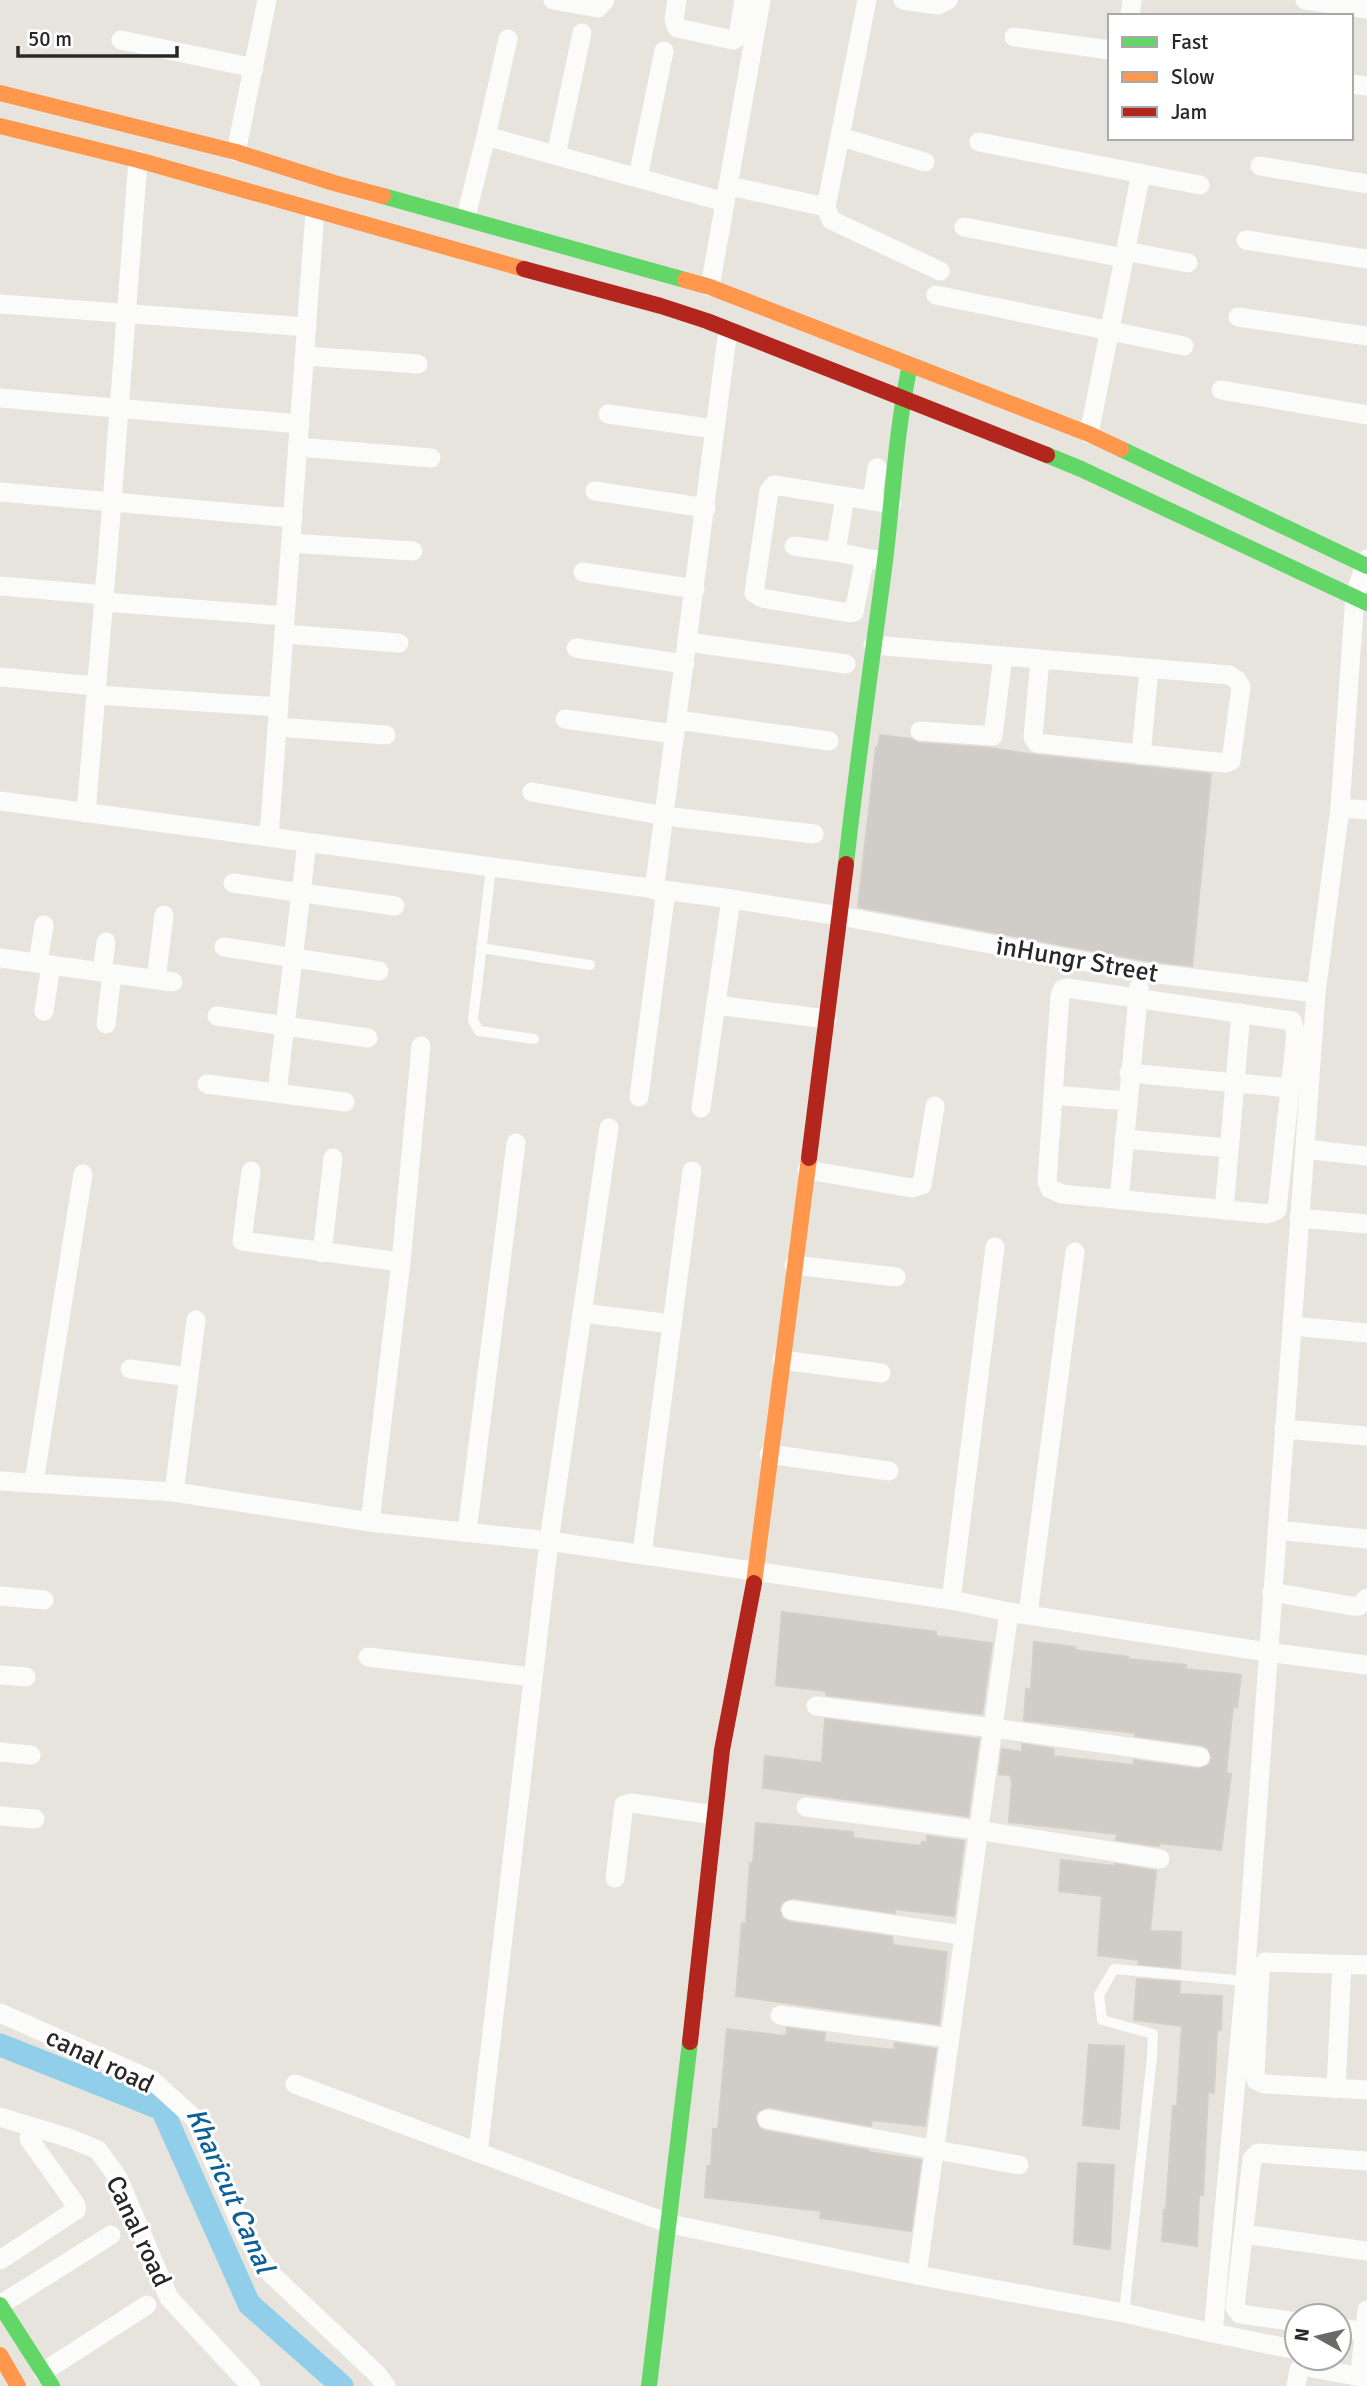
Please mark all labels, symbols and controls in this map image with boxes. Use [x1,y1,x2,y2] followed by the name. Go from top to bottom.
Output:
[18,14,177,58] scale bar
[1108,14,1353,140] legend
[28,26,72,52] text: 50 m
[1171,29,1208,55] text: Fast
[1171,64,1215,90] text: Slow
[1171,99,1207,125] text: Jam
[993,930,1160,990] street label: inHungr Street
[41,2021,159,2101] street label: canal road
[178,2102,282,2280] water label: Kharicut Canal
[98,2171,178,2292] street label: Canal road
[1283,2302,1353,2372] north arrow
[1289,2327,1315,2343] text: N

